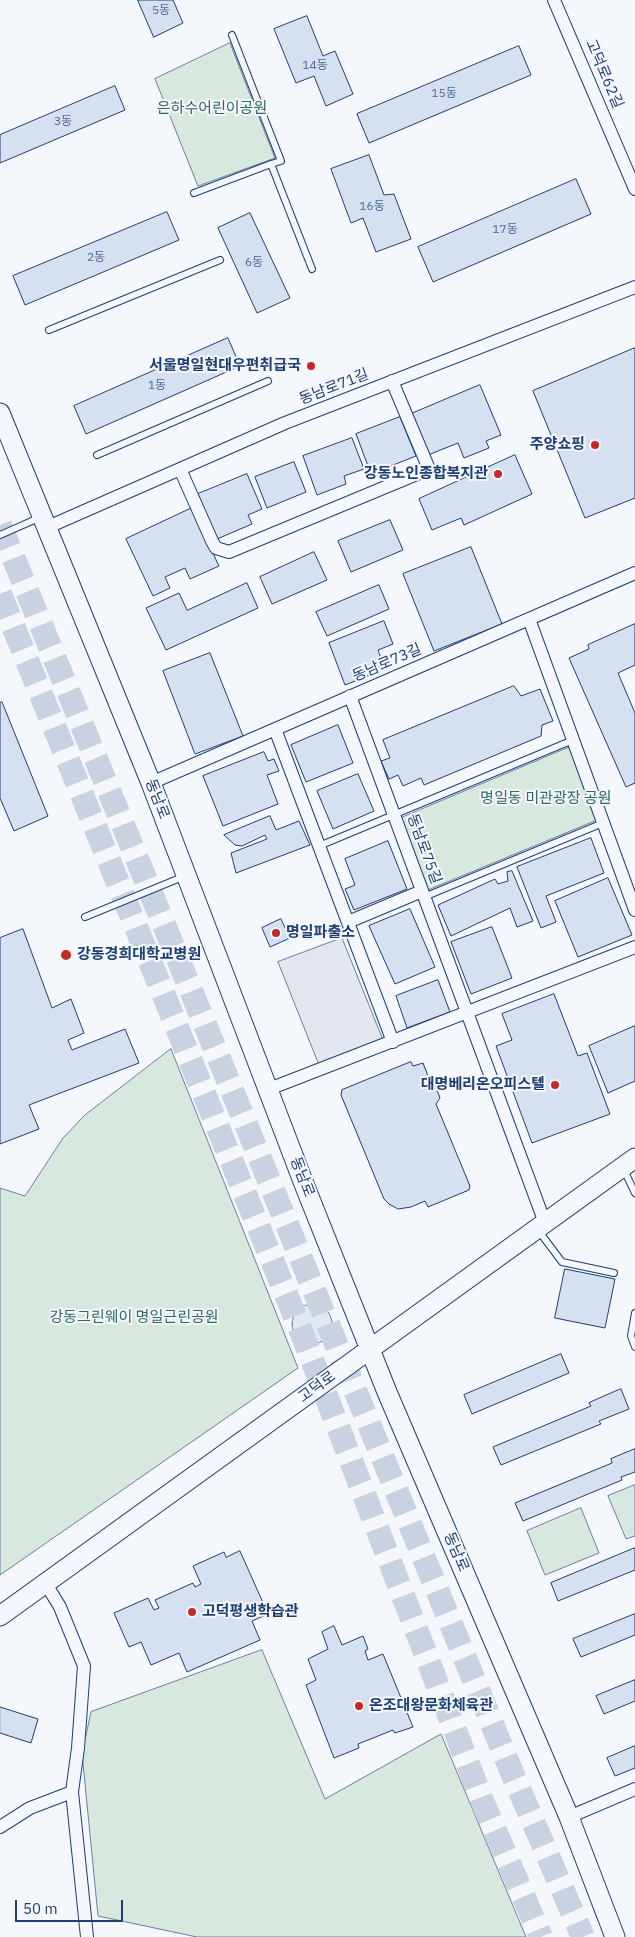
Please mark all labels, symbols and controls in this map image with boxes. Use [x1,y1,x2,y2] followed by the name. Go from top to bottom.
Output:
[152,4,170,18] house number: 5동
[581,37,627,111] street label: 고덕로62길
[302,59,328,73] house number: 14동
[431,87,457,101] house number: 15동
[157,100,267,118] park label: 은하수어린이공원
[54,115,72,129] house number: 3동
[359,200,385,214] house number: 16동
[492,223,518,237] house number: 17동
[87,251,105,265] house number: 2동
[245,256,263,270] house number: 6동
[149,357,301,375] place label: 서울명일현대우편취급국
[305,360,317,372] marker: 서울명일현대우편취급국
[297,365,371,409] street label: 동남로71길
[148,379,166,393] house number: 1동
[530,436,585,454] place label: 주양쇼핑
[589,439,601,451] marker: 주양쇼핑
[364,465,488,483] place label: 강동노인종합복지관
[492,468,504,480] marker: 강동노인종합복지관
[350,640,424,686] street label: 동남로73길
[141,776,173,822] street label: 동남로
[480,790,612,808] park label: 명일동 미관광장 공원
[403,812,445,886] street label: 동남로75길
[286,924,355,942] place label: 명일파출소
[270,927,282,939] marker: 명일파출소
[77,946,201,964] place label: 강동경희대학교병원
[59,948,73,962] marker: 강동경희대학교병원
[421,1076,545,1094] place label: 대명베리온오피스텔
[549,1079,561,1091] marker: 대명베리온오피스텔
[286,1154,318,1200] street label: 동남로
[49,1309,219,1327] park label: 강동그린웨이 명일근린공원
[295,1368,339,1406] street label: 고덕로
[440,1529,472,1575] street label: 동남로
[202,1603,299,1621] place label: 고덕평생학습관
[186,1606,198,1618] marker: 고덕평생학습관
[369,1697,493,1715] place label: 온조대왕문화체육관
[353,1700,365,1712] marker: 온조대왕문화체육관
[18,1890,125,1922] scale bar
[23,1899,58,1918] text: 50 m

